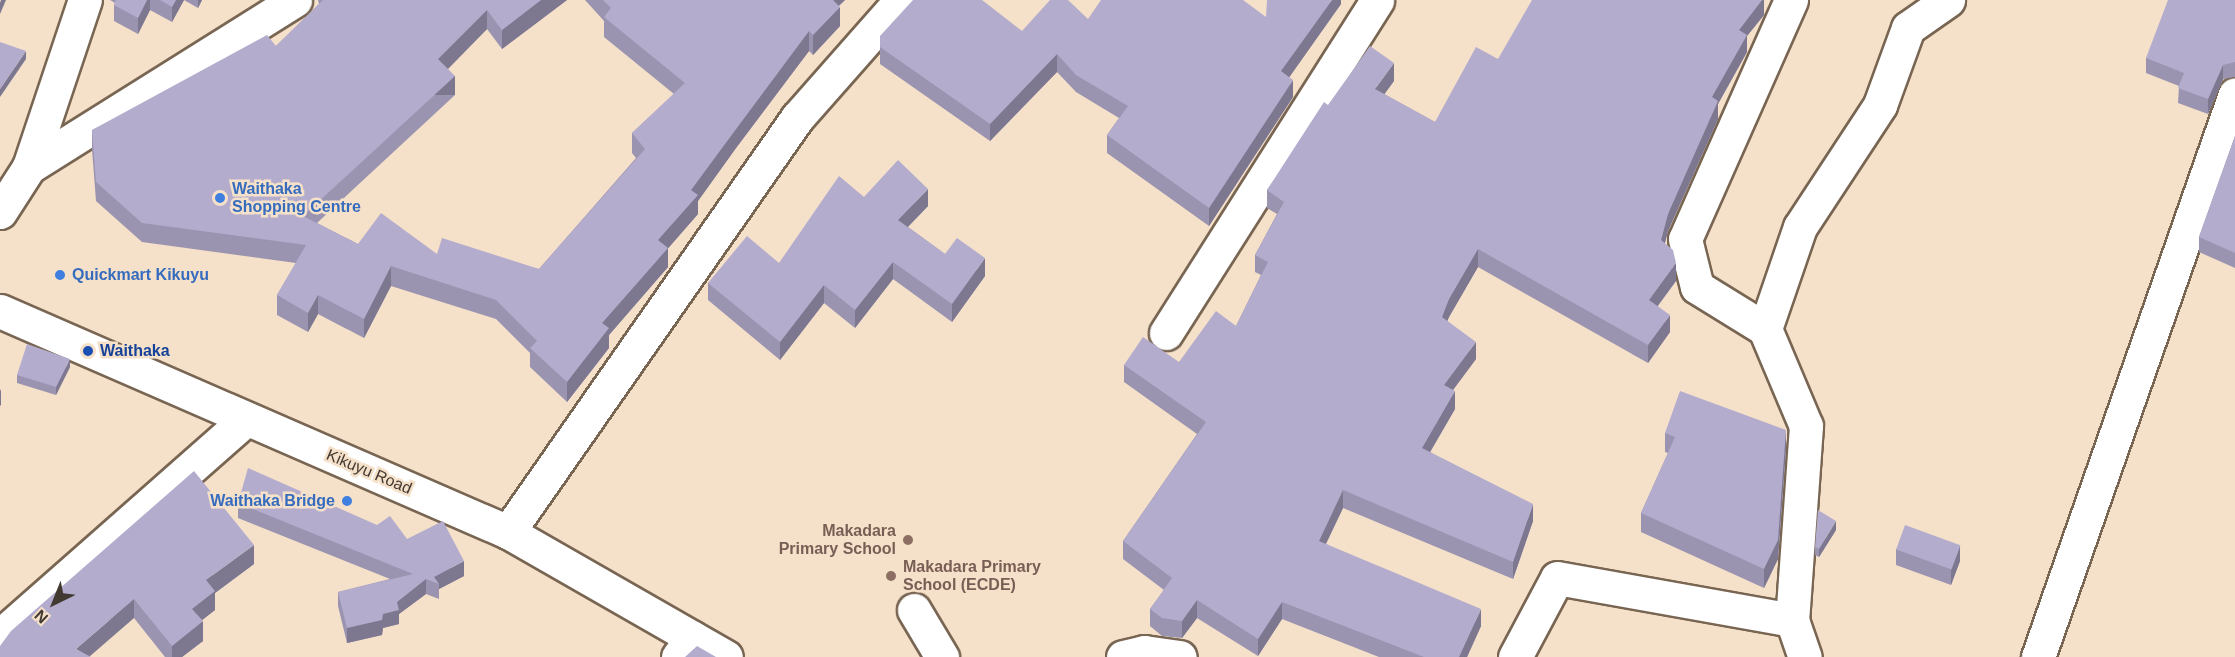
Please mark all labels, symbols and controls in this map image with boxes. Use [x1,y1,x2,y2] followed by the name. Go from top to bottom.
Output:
[232,179,361,217] place label: Waithaka Shopping Centre
[213,191,227,205] marker: Waithaka Shopping Centre
[72,265,209,285] place label: Quickmart Kikuyu
[53,268,67,282] marker: Quickmart Kikuyu
[100,341,170,361] place label: Waithaka
[81,344,95,358] marker: Waithaka
[323,445,415,499] street label: Kikuyu Road
[210,491,335,511] place label: Waithaka Bridge
[340,494,354,508] marker: Waithaka Bridge
[779,521,896,559] place label: Makadara Primary School
[901,533,915,547] marker: Makadara Primary School
[903,557,1041,595] place label: Makadara Primary School (ECDE)
[884,569,898,583] marker: Makadara Primary School (ECDE)
[24,573,84,633] north arrow
[31,606,51,627] text: N

